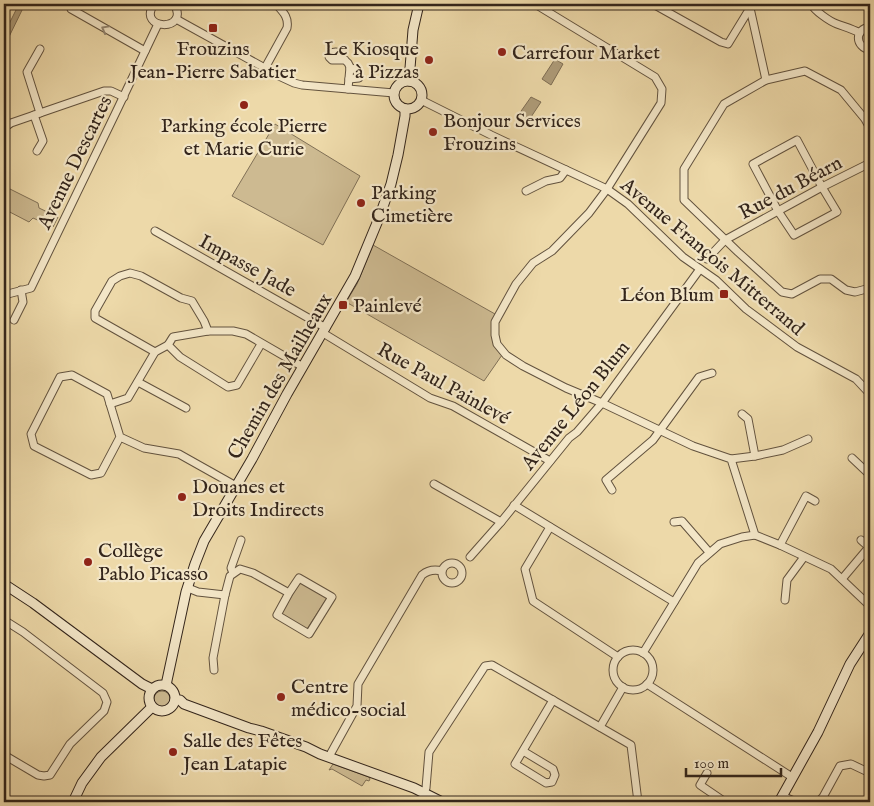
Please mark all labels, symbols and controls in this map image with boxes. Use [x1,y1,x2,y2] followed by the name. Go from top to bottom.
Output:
[207,22,219,34] marker: Frouzins Jean-Pierre Sabatier
[102,25,111,35] one-way arrow
[128,37,297,85] place label: Frouzins Jean-Pierre Sabatier
[324,37,419,85] place label: Le Kiosque à Pizzas
[512,41,660,66] place label: Carrefour Market
[496,46,508,58] marker: Carrefour Market
[423,54,435,66] marker: Le Kiosque à Pizzas
[32,92,118,234] street label: Avenue Descartes
[238,99,250,111] marker: Parking école Pierre et Marie Curie
[443,109,581,157] place label: Bonjour Services Frouzins
[161,114,327,162] place label: Parking école Pierre et Marie Curie
[427,126,439,138] marker: Bonjour Services Frouzins
[735,150,847,226] street label: Rue du Béarn
[614,172,809,342] street label: Avenue François Mitterrand
[371,181,453,229] place label: Parking Cimetière
[355,197,367,209] marker: Parking Cimetière
[194,229,300,303] street label: Impasse Jade
[620,283,714,308] place label: Léon Blum
[718,288,730,300] marker: Léon Blum
[222,289,338,464] street label: Chemin des Mailheaux
[353,294,422,319] place label: Painlevé
[337,299,349,311] marker: Painlevé
[516,336,636,476] street label: Avenue Léon Blum
[373,338,514,431] street label: Rue Paul Painlevé
[192,475,324,523] place label: Douanes et Droits Indirects
[176,491,188,503] marker: Douanes et Droits Indirects
[98,539,208,587] place label: Collège Pablo Picasso
[82,556,94,568] marker: Collège Pablo Picasso
[291,675,407,723] place label: Centre médico-social
[275,691,287,703] marker: Centre médico-social
[181,729,302,777] place label: Salle des Fêtes Jean Latapie
[167,746,179,758] marker: Salle des Fêtes Jean Latapie
[686,746,782,778] scale bar
[694,754,730,773] text: 100 m

